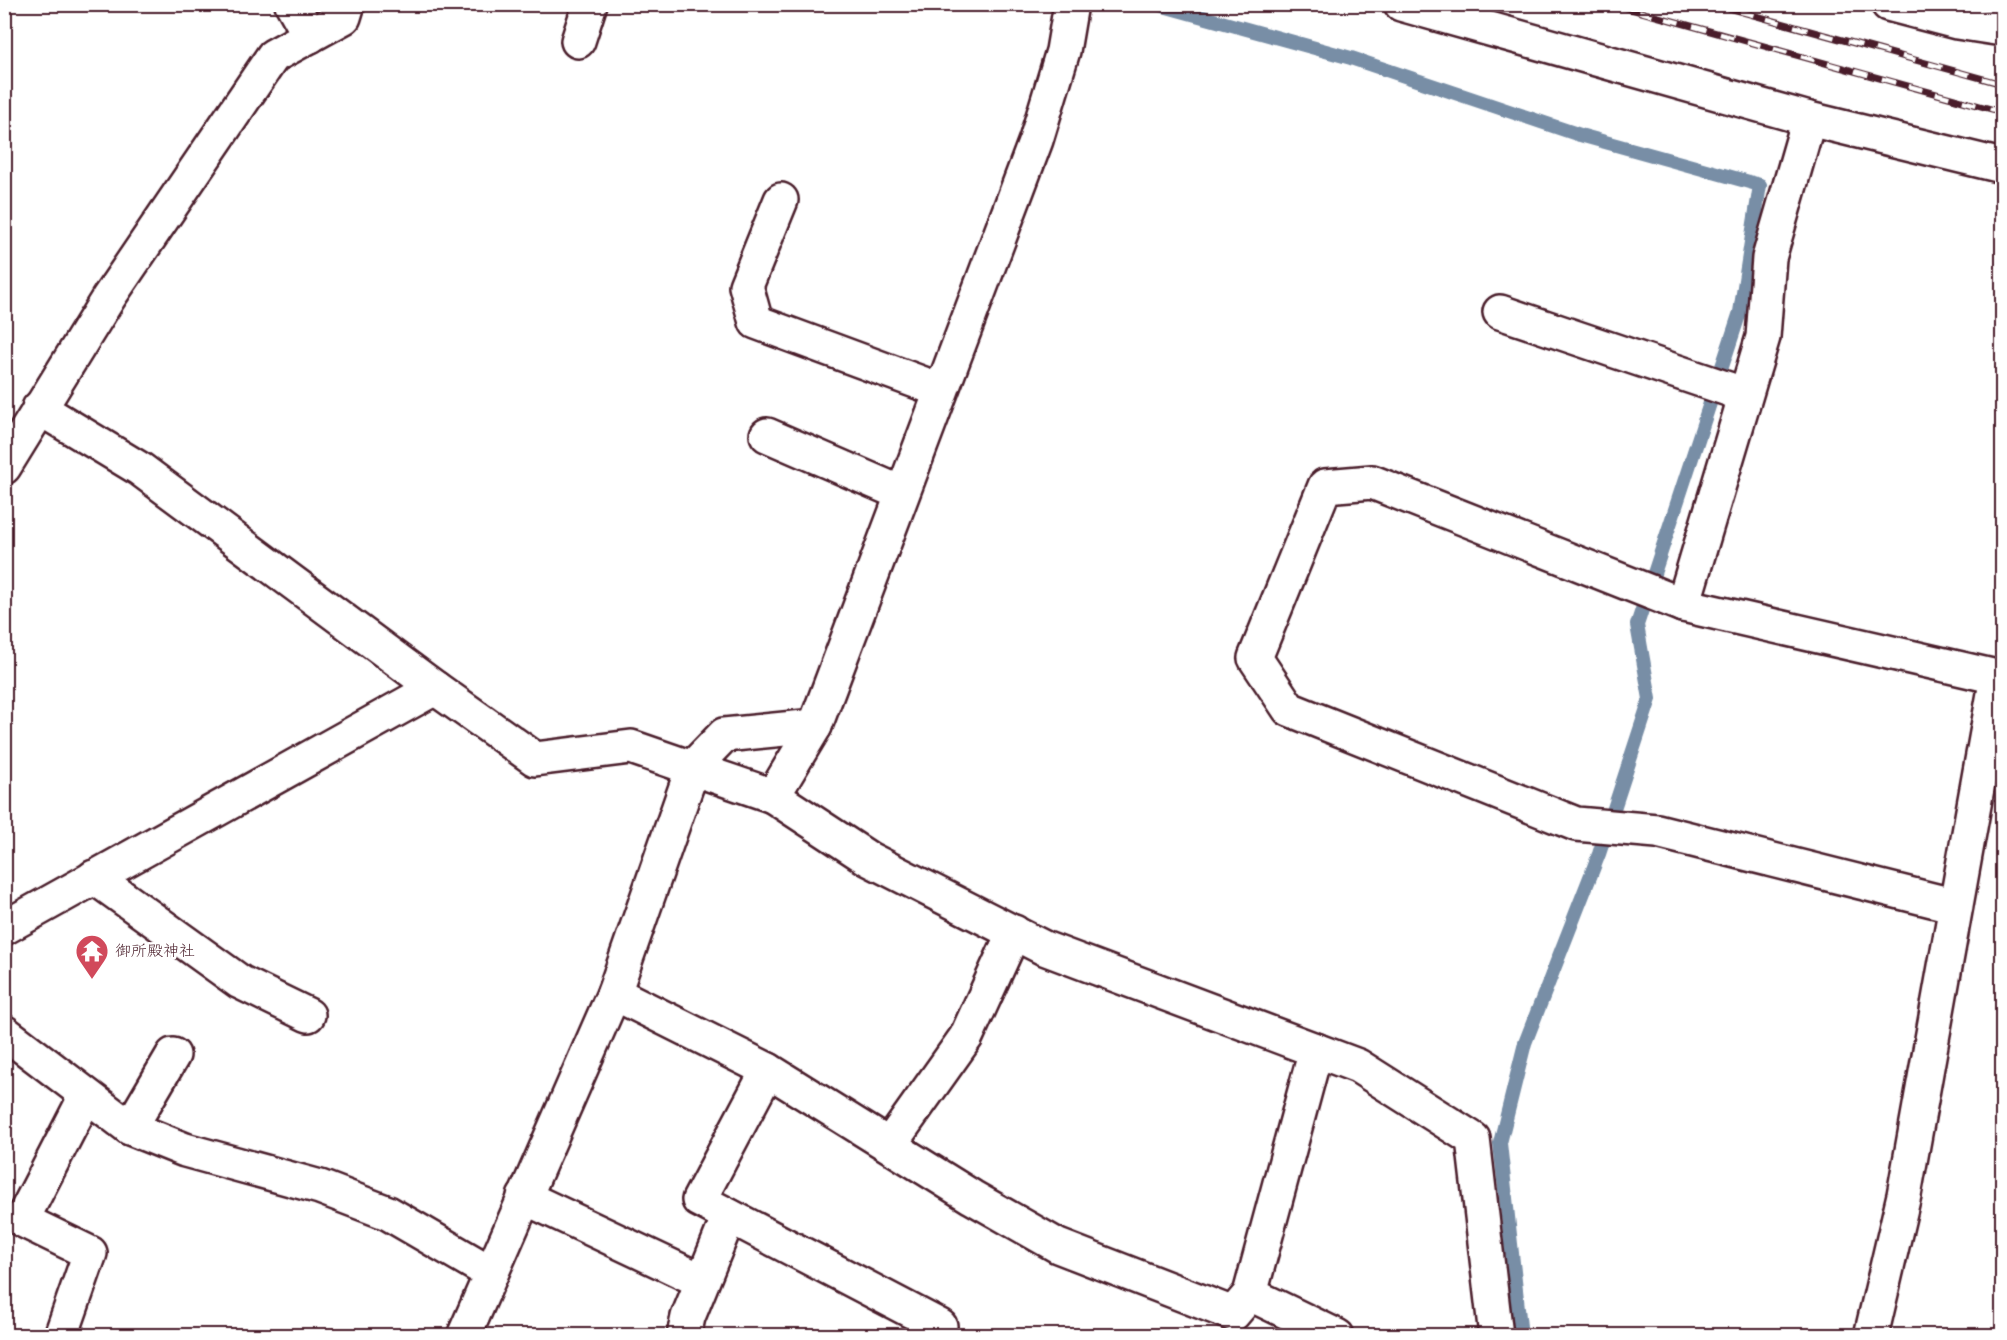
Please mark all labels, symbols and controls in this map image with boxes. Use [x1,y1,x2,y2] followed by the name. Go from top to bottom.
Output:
[74,933,110,980] temple icon: 御所殿神社
[115,942,195,961] place label: 御所殿神社

